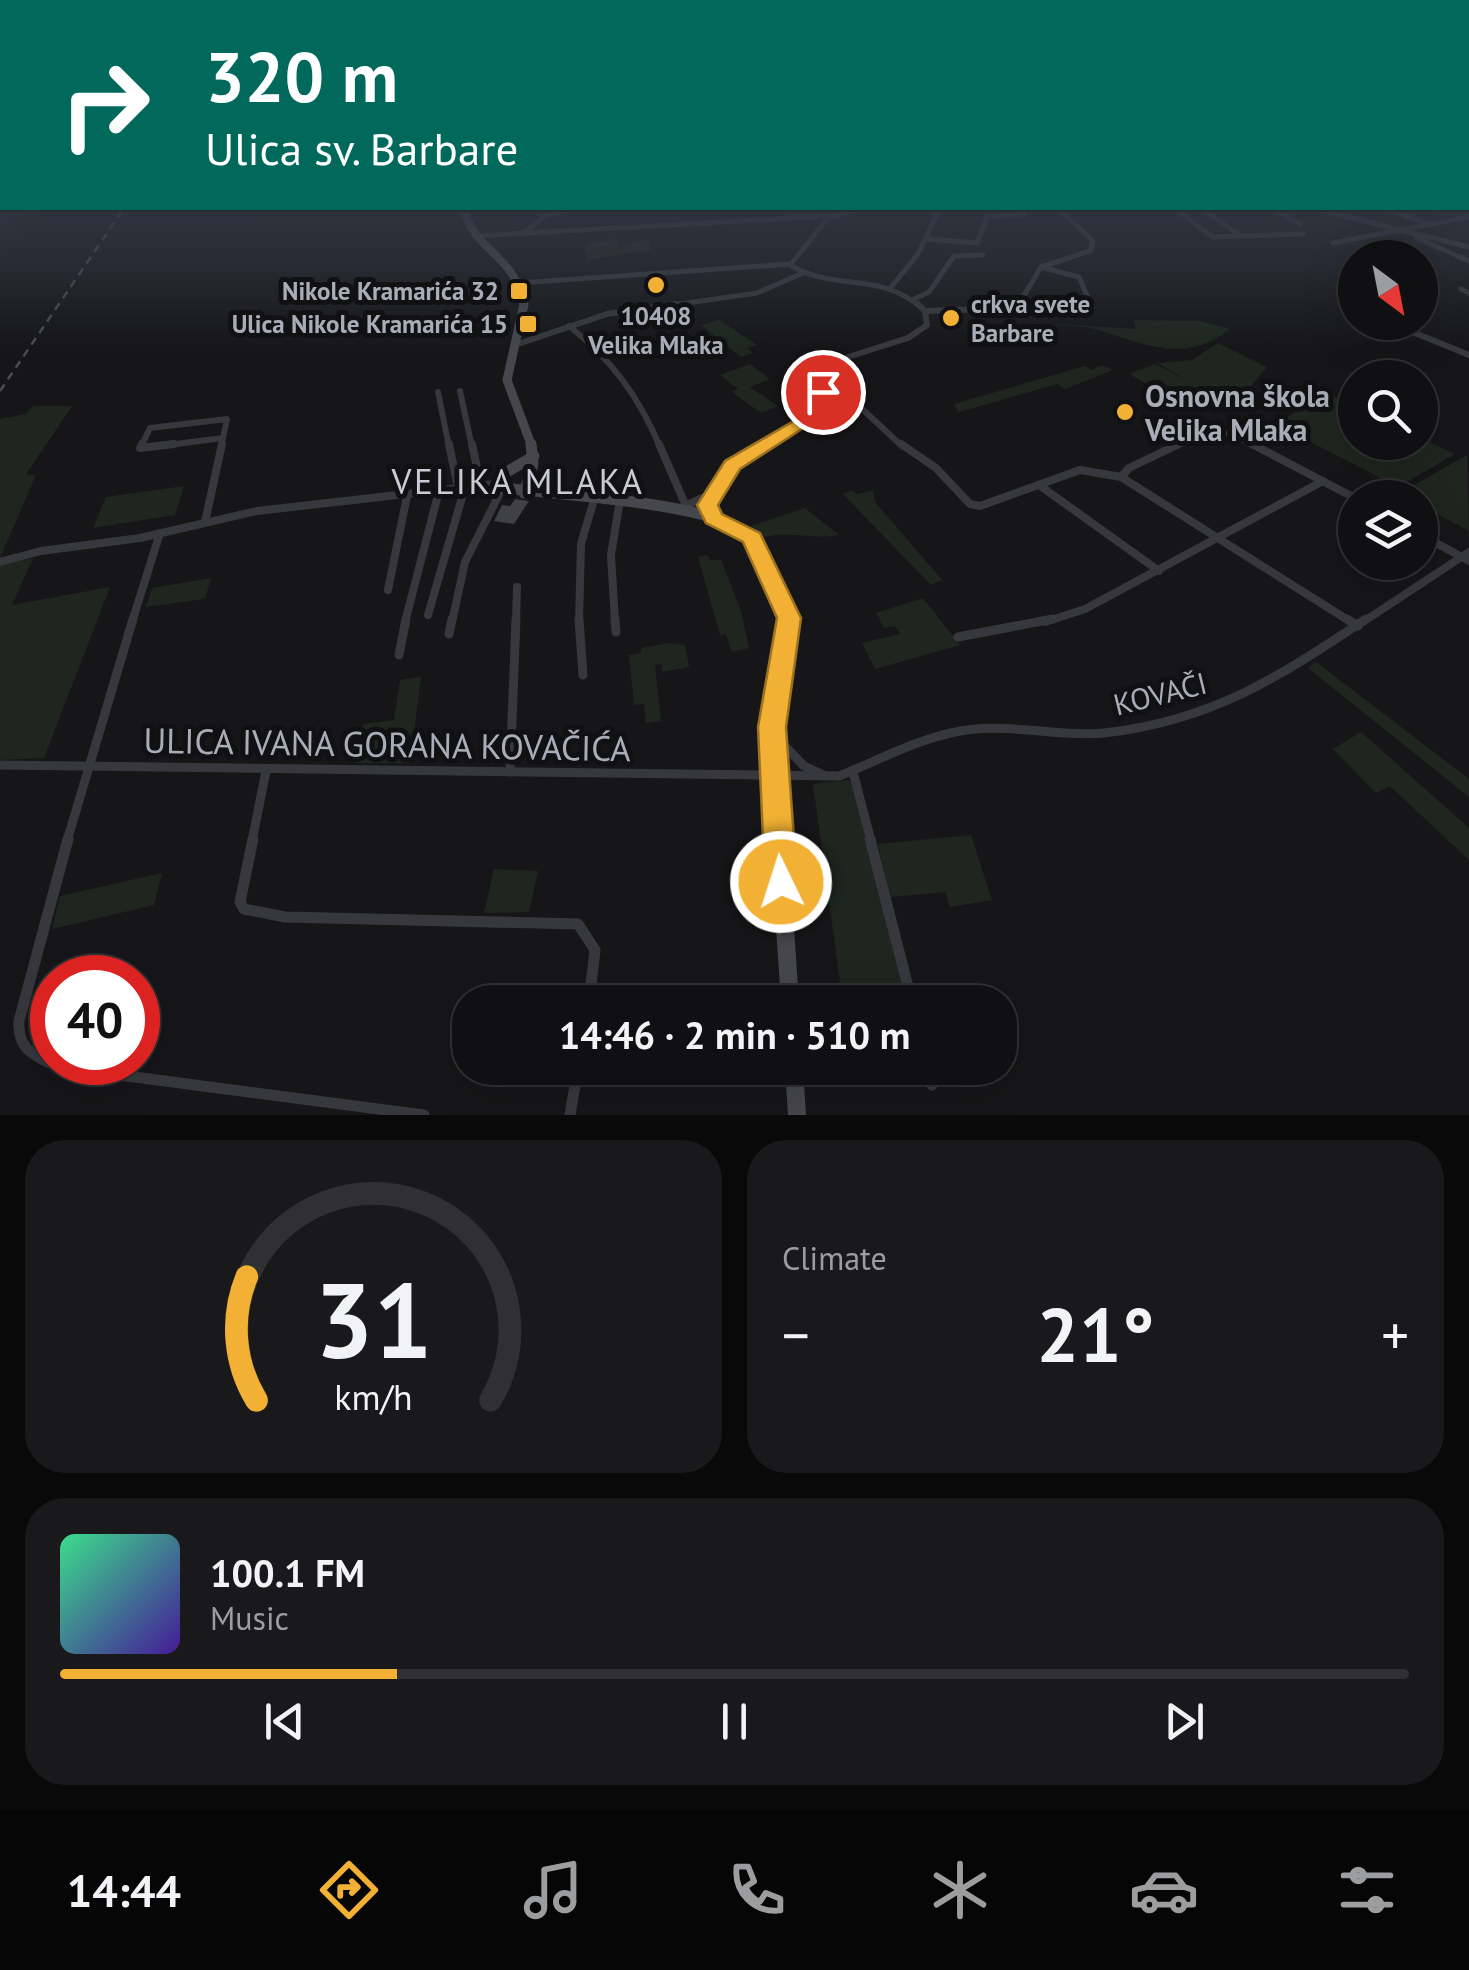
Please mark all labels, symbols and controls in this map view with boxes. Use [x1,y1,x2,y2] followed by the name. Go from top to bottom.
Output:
[205,31,398,121] text: 320 m
[40,40,170,170] icon: right
[205,119,518,177] text: Ulica sv. Barbare
[1338,240,1438,340] north arrow
[1338,240,1438,580] map controls
[645,274,667,296] marker: 10408 Velika Mlaka
[282,275,499,307] place label: Nikole Kramarića 32
[508,280,530,302] marker: Nikole Kramarića 32
[971,288,1090,349] place label: crkva svete Barbare
[587,300,724,361] place label: 10408 Velika Mlaka
[940,307,962,329] marker: crkva svete Barbare
[232,308,508,340] place label: Ulica Nikole Kramarića 15
[517,313,539,335] marker: Ulica Nikole Kramarića 15
[781,350,866,435] pin
[1338,360,1438,460] button: search
[796,365,851,420] icon: arrive
[1144,376,1330,449] place label: Osnovna škola Velika Mlaka
[1114,401,1136,423] marker: Osnovna škola Velika Mlaka
[391,458,644,504] district label: VELIKA MLAKA
[1338,480,1438,580] button: layers
[1109,663,1211,723] street label: KOVAČI
[143,717,632,771] street label: ULICA IVANA GORANA KOVAČIĆA
[729,830,833,934] position arrow
[30,955,160,1085] speed limit sign: 40
[559,1010,910,1059] text: 14:46 · 2 min · 510 m
[782,1237,887,1279] text: Climate
[315,1252,432,1387] text: 31
[1037,1286,1154,1383] text: 21°
[782,1299,810,1370] text: −
[1381,1299,1409,1370] text: +
[334,1374,413,1420] text: km/h
[210,1548,365,1597] text: 100.1 FM
[210,1597,289,1639] text: Music
[257,1694,312,1749] icon: previous
[707,1694,762,1749] icon: pause
[1157,1694,1212,1749] icon: next
[314,1855,384,1925] icon: directions
[518,1855,588,1925] icon: music
[722,1855,792,1925] icon: phone
[925,1855,995,1925] icon: climate
[1129,1855,1199,1925] icon: car
[1332,1855,1402,1925] icon: filters
[67,1861,181,1919] text: 14:44

